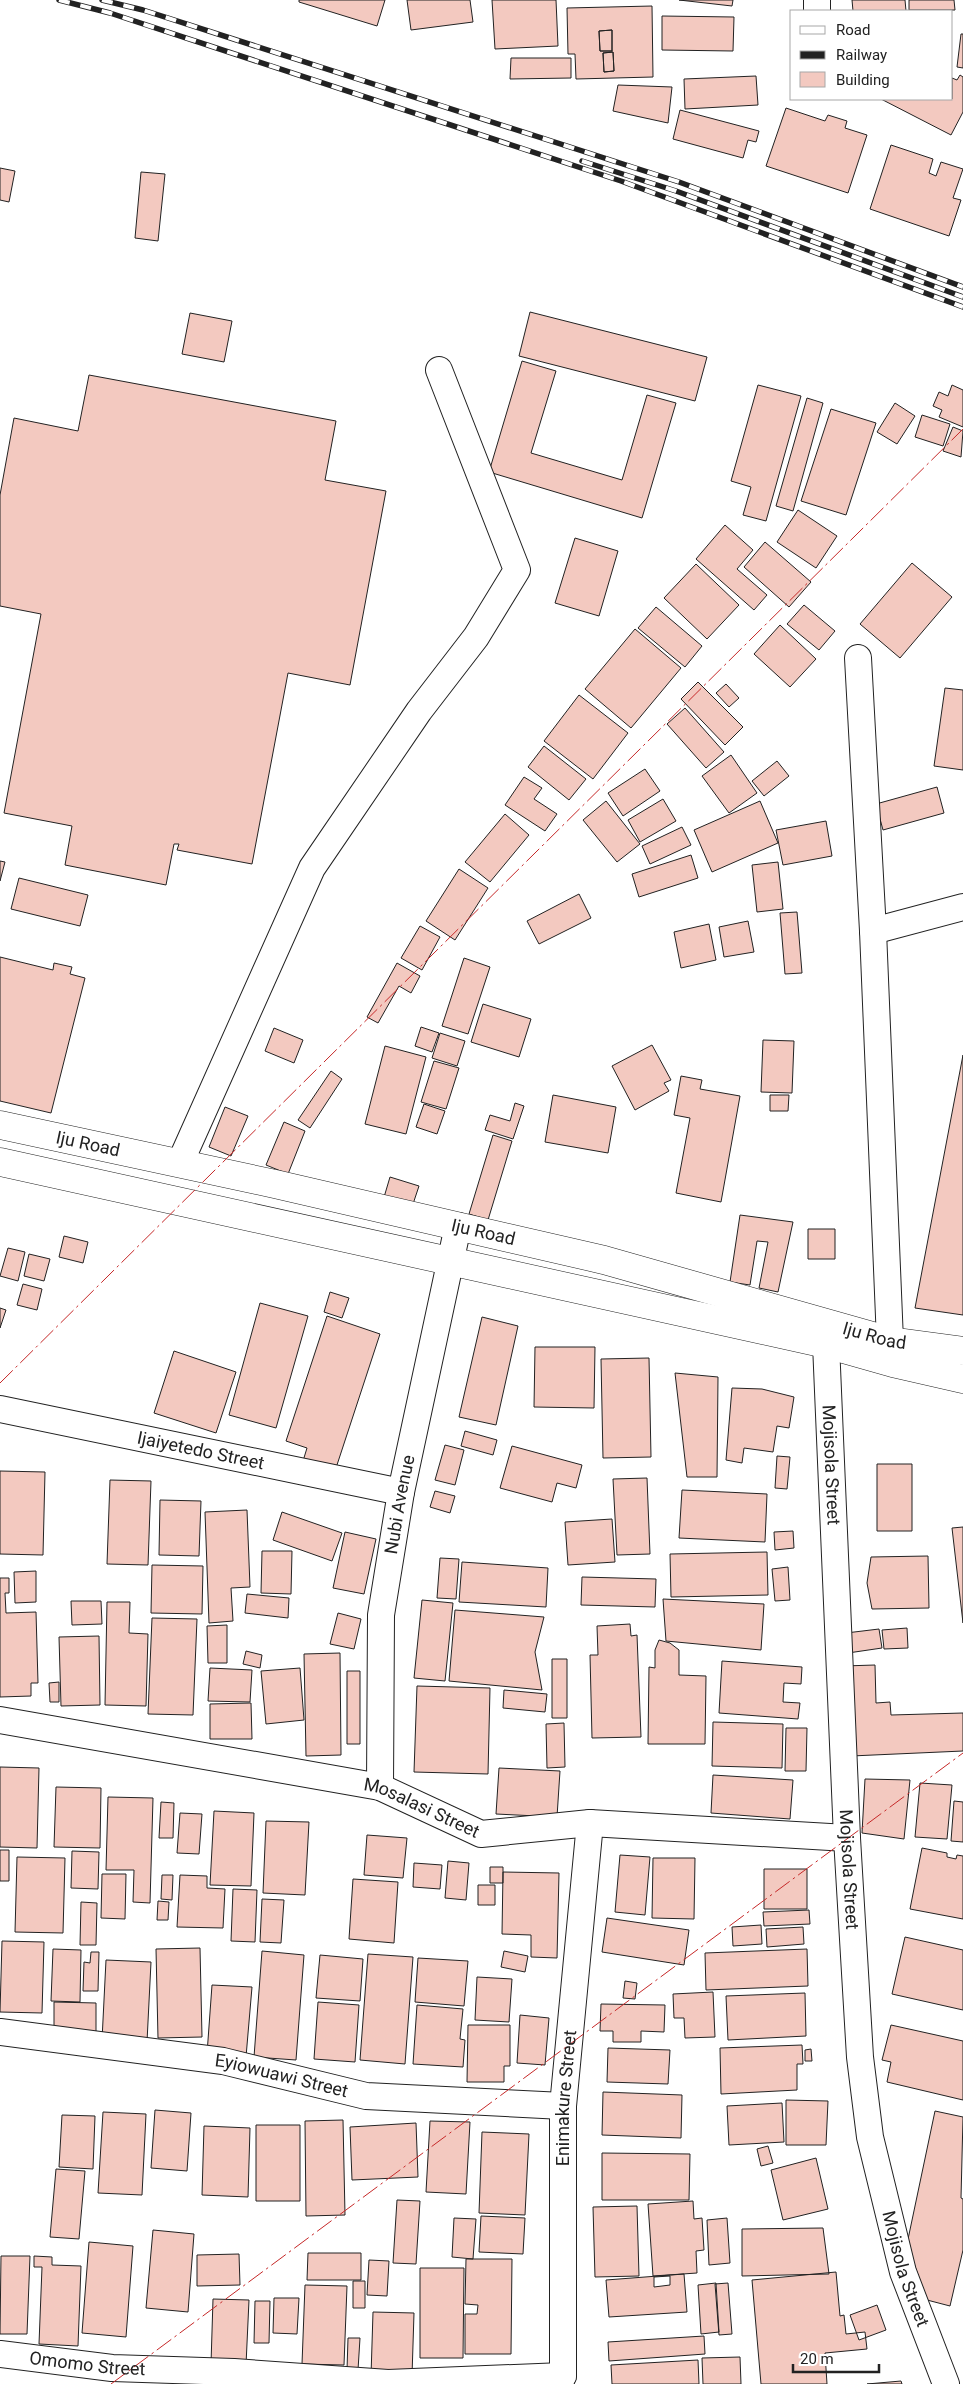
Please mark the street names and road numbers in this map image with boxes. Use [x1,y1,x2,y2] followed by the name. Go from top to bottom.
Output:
[54,1126,122,1160] street label: Iju Road
[449,1214,517,1249] street label: Iju Road
[840,1317,908,1353] street label: Iju Road
[819,1404,845,1526] street label: Mojisola Street
[135,1427,266,1473] street label: Ijaiyetedo Street
[380,1453,419,1556] street label: Nubi Avenue
[362,1773,483,1842] street label: Mosalasi Street
[836,1809,863,1930] street label: Mojisola Street
[552,2029,580,2166] street label: Enimakure Street
[214,2049,350,2101] street label: Eyiowuawi Street
[878,2209,934,2330] street label: Mojisola Street
[28,2347,146,2379] street label: Omomo Street

